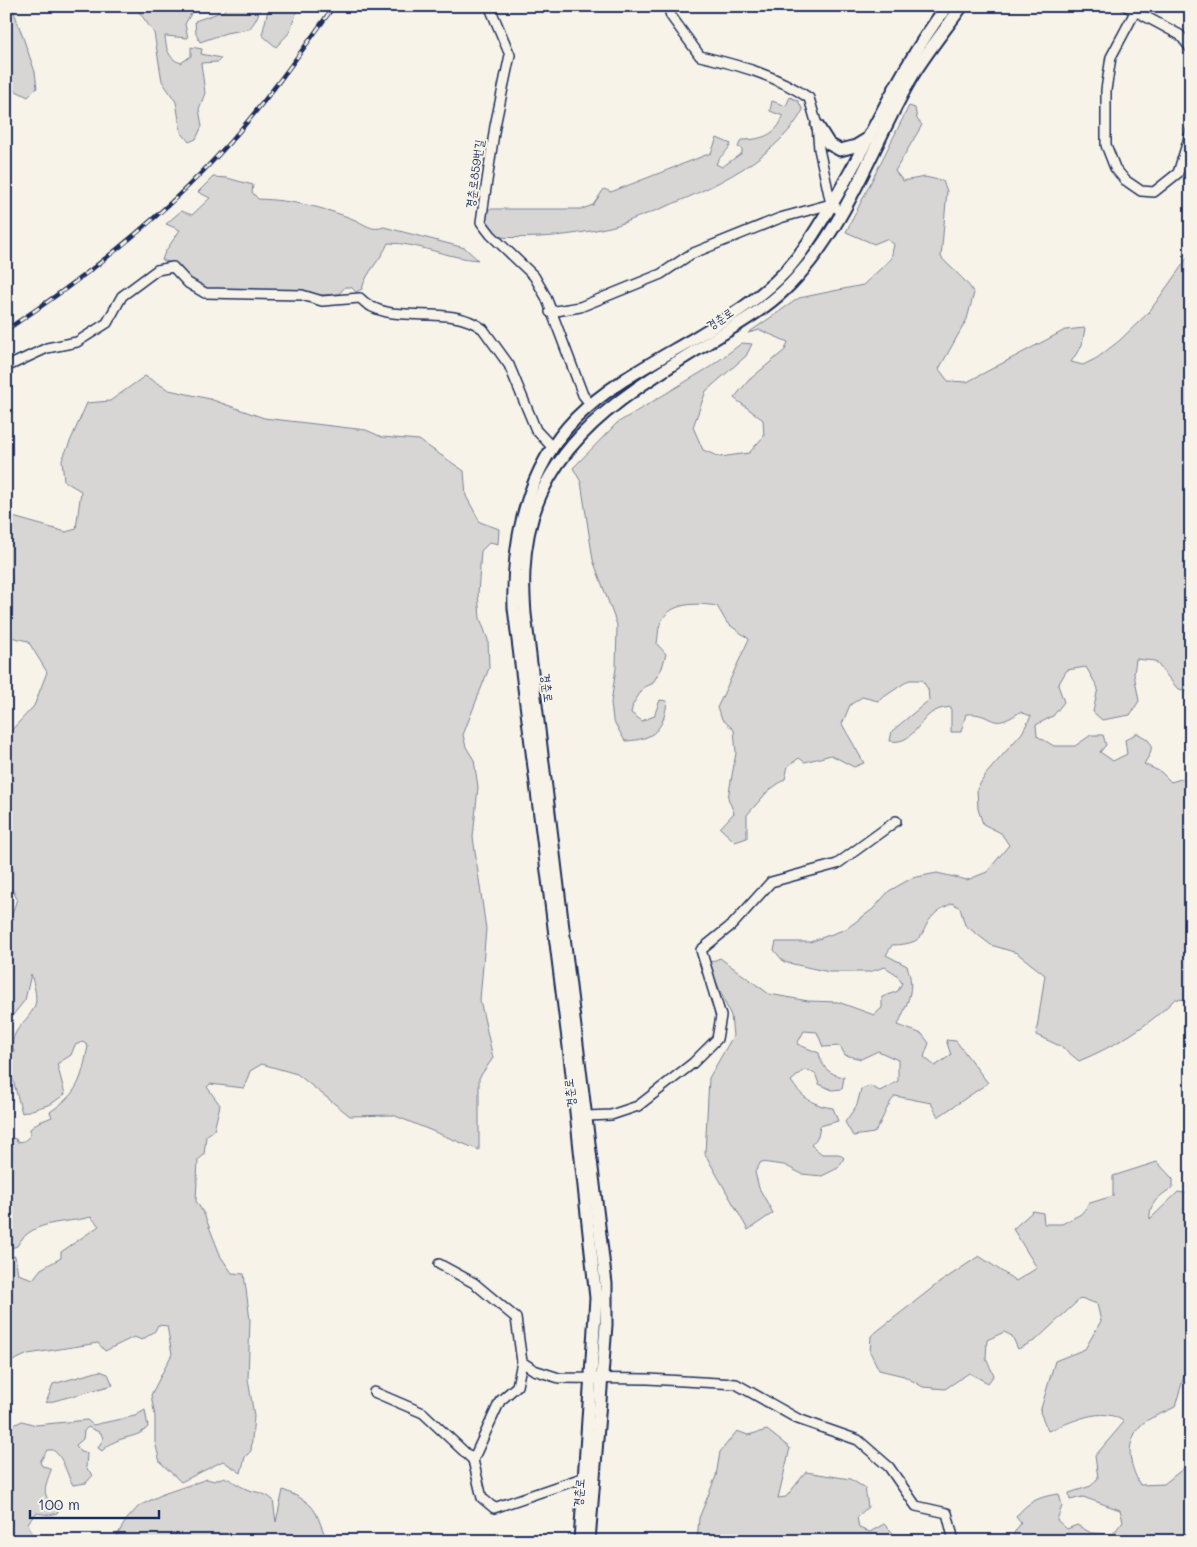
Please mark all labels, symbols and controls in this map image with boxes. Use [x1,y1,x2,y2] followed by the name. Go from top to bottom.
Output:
[461,138,487,209] street label: 경춘로859번길
[703,304,736,333] street label: 경춘로
[538,673,558,703] street label: 경춘로
[559,1078,579,1108] street label: 경춘로
[569,1478,587,1508] street label: 경춘로
[30,1487,159,1519] scale bar
[38,1494,80,1514] text: 100 m

